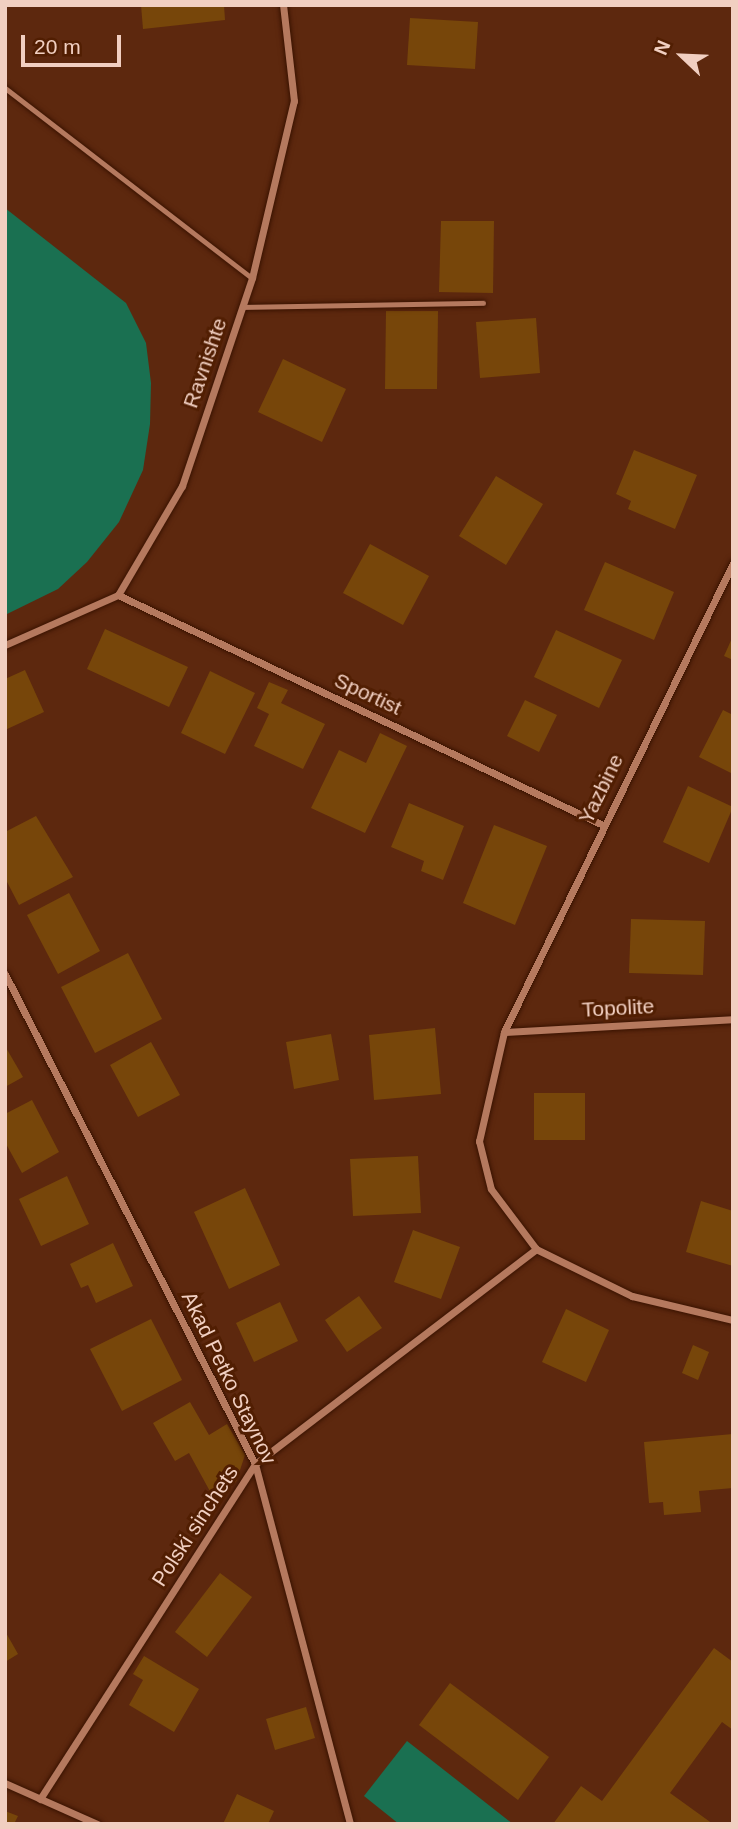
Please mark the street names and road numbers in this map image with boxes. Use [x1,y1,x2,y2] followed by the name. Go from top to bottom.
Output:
[178,315,232,411] street label: Ravnishte
[330,668,406,720] street label: Sportist
[573,750,629,828] street label: Yazbine
[581,994,655,1022] street label: Topolite
[176,1287,282,1469] street label: Akad Petko Staynov
[147,1461,243,1591] street label: Polski sinchets

